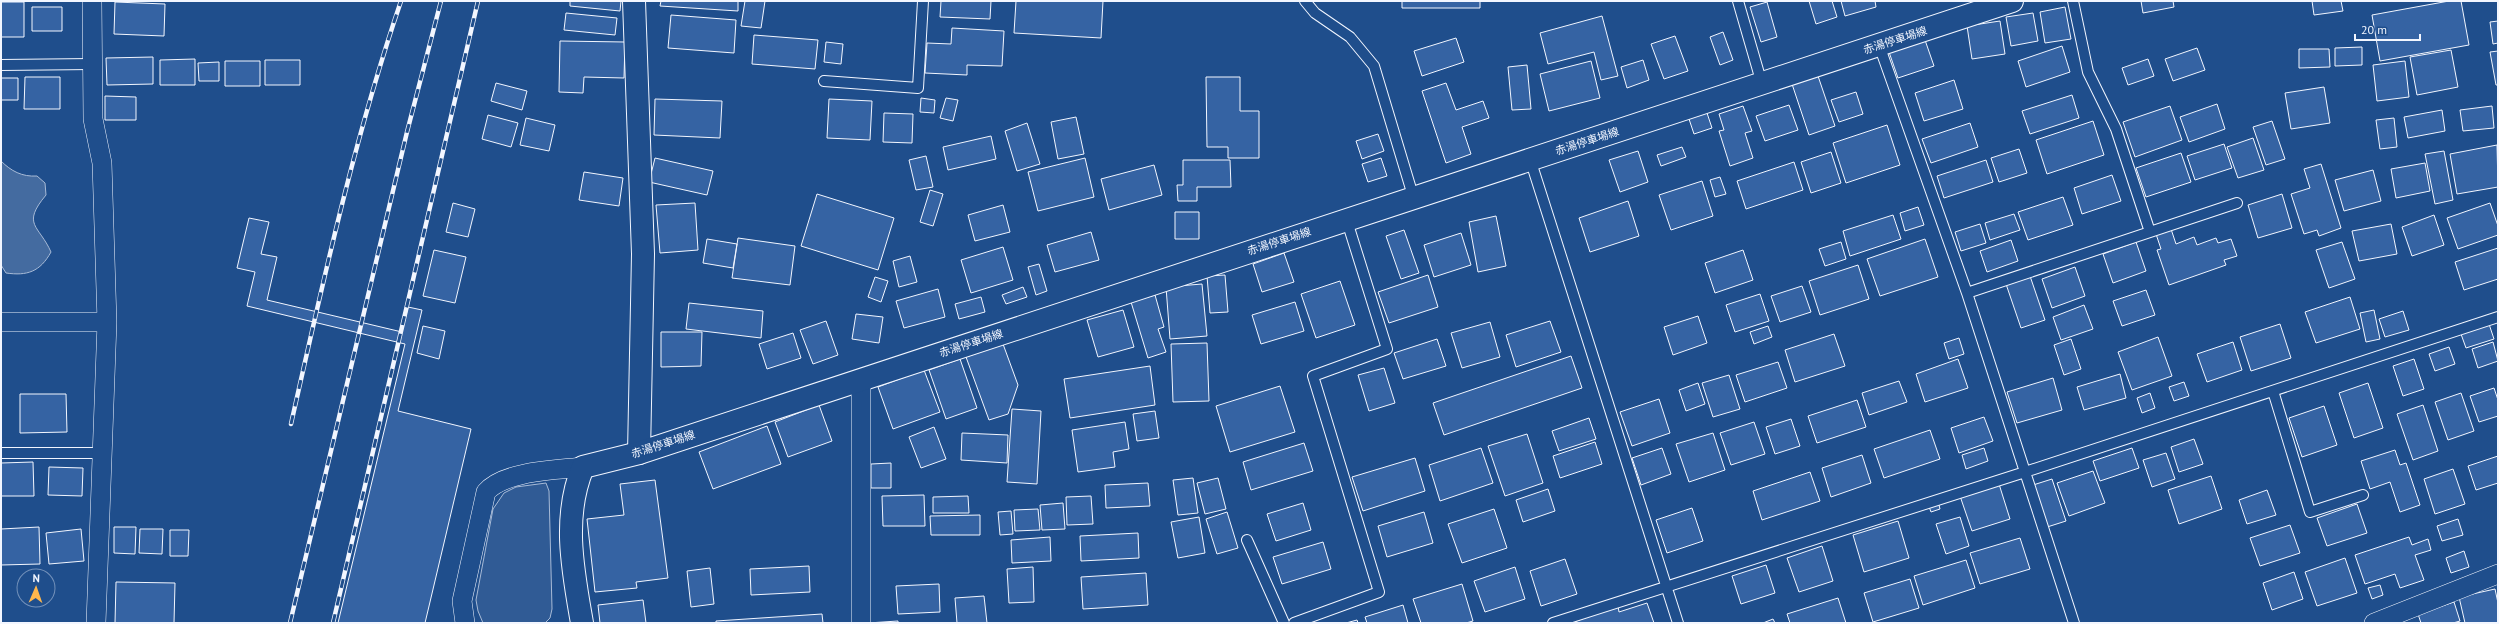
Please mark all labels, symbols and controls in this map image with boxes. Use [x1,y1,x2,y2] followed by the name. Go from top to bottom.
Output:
[2355,16,2420,42] scale bar
[2361,22,2387,37] text: 20 m
[1861,23,1929,57] street label: 赤湯停車場線
[1553,124,1621,158] street label: 赤湯停車場線
[1245,224,1313,258] street label: 赤湯停車場線
[937,326,1005,360] street label: 赤湯停車場線
[629,427,697,461] street label: 赤湯停車場線
[16,568,56,608] north arrow
[32,571,40,585] text: N

